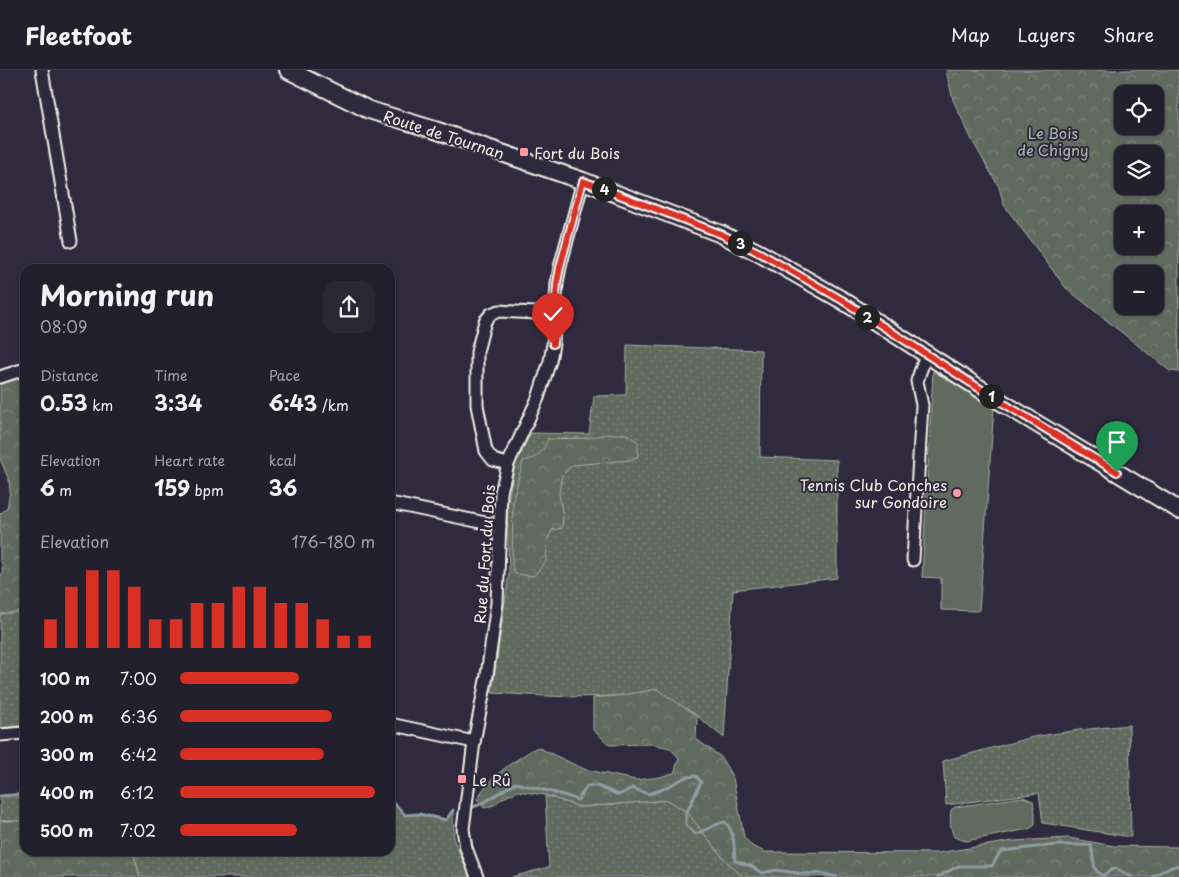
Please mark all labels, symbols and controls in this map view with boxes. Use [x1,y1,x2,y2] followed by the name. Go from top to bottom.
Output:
[25,17,132,53] text: Fleetfoot
[951,21,990,48] text: Map
[1018,21,1075,48] text: Layers
[1103,21,1154,48] text: Share
[1114,85,1164,315] map controls
[1114,85,1164,135] button: locate
[380,104,508,164] street label: Route de Tournan
[1018,121,1088,161] park label: Le Bois de Chigny
[534,141,620,164] place label: Fort du Bois
[1114,145,1164,195] button: layers
[518,146,530,158] marker: Fort du Bois
[592,176,616,202] pin: 4
[600,179,609,200] text: 4
[1114,205,1164,255] button: +
[728,230,752,256] pin: 3
[736,233,745,254] text: 3
[1114,265,1164,315] button: −
[40,273,214,316] text: Morning run
[323,281,375,333] button: share
[532,293,574,344] pin
[539,300,567,328] icon: check
[854,304,880,330] pin: 2
[863,307,872,328] text: 2
[40,314,87,338] text: 08:09
[40,365,99,386] text: Distance
[154,365,187,386] text: Time
[269,365,300,386] text: Pace
[978,384,1004,408] pin: 1
[40,386,88,418] text: 0.53
[154,386,202,418] text: 3:34
[269,386,317,418] text: 6:43
[988,386,995,407] text: 1
[88,395,113,416] text: km
[317,395,349,416] text: /km
[1096,421,1138,472] pin
[1103,428,1131,456] icon: arrive
[40,450,100,471] text: Elevation
[154,450,225,471] text: Heart rate
[269,450,297,471] text: kcal
[40,471,55,503] text: 6
[154,471,190,503] text: 159
[269,471,297,503] text: 36
[800,473,947,513] place label: Tennis Club Conches sur Gondoire
[55,480,72,501] text: m
[190,480,224,501] text: bpm
[468,483,500,624] street label: Rue du Fort du Bois
[951,487,963,499] marker: Tennis Club Conches sur Gondoire
[40,529,109,553] text: Elevation
[292,529,375,553] text: 176–180 m
[40,666,90,690] text: 100 m
[120,666,157,690] text: 7:00
[40,704,94,728] text: 200 m
[120,704,158,728] text: 6:36
[40,742,94,766] text: 300 m
[120,742,157,766] text: 6:42
[472,768,511,791] place label: Le Rû
[456,773,468,785] marker: Le Rû
[40,780,94,804] text: 400 m
[120,780,154,804] text: 6:12
[40,818,93,842] text: 500 m
[120,818,156,842] text: 7:02

